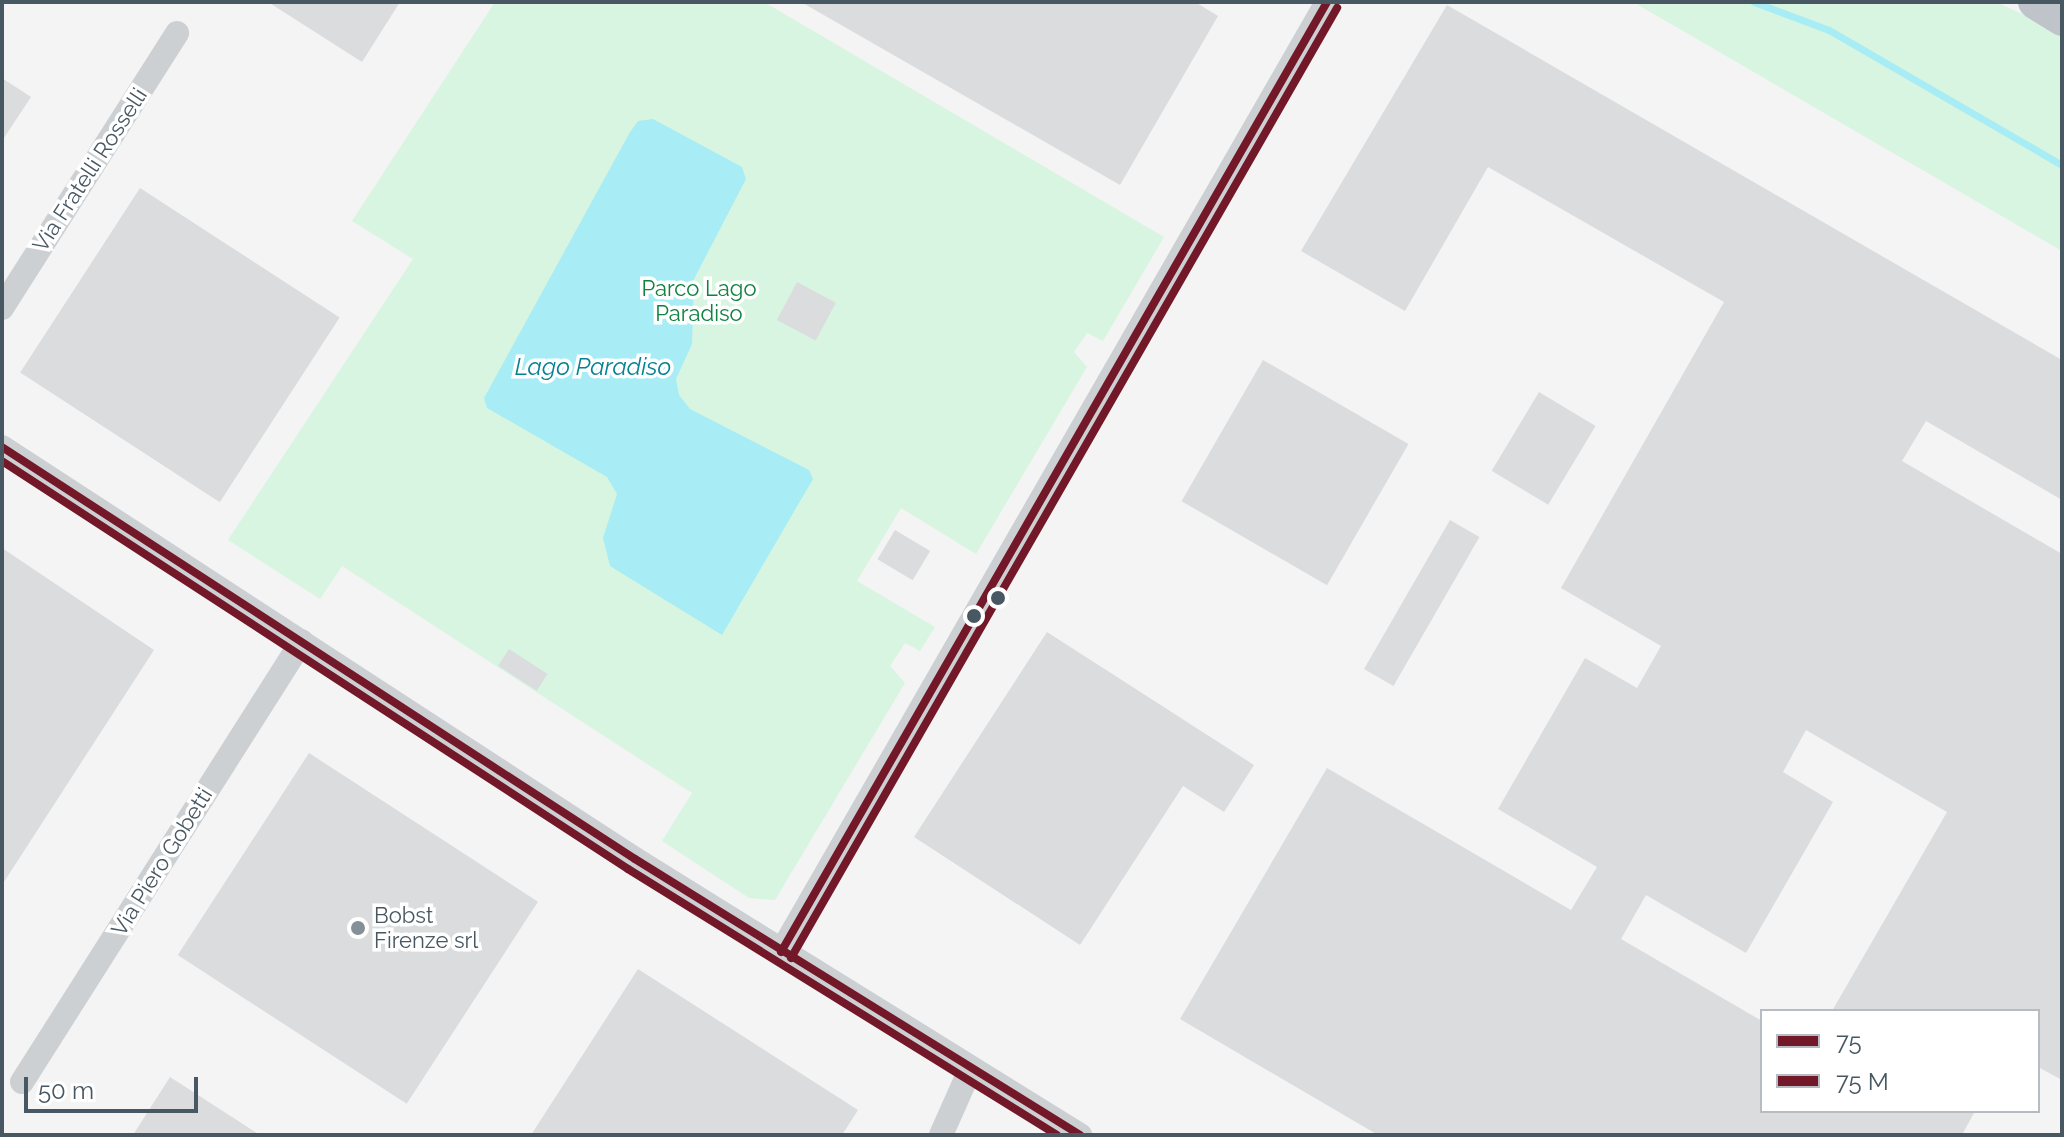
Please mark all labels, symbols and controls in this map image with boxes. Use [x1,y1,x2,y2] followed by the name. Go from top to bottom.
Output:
[27,83,153,257] street label: Via Fratelli Rosselli
[641,275,757,326] park label: Parco Lago Paradiso
[515,353,671,381] water label: Lago Paradiso
[990,590,1006,606] unlabelled marker
[966,608,982,624] unlabelled marker
[106,783,218,941] street label: Via Piero Gobetti
[374,902,478,954] place label: Bobst Firenze srl
[349,919,367,937] marker: Bobst Firenze srl
[1760,1009,2040,1113] legend
[1836,1027,1862,1056] text: 75
[28,1061,202,1111] scale bar
[1836,1067,1889,1096] text: 75 M
[38,1076,94,1105] text: 50 m

